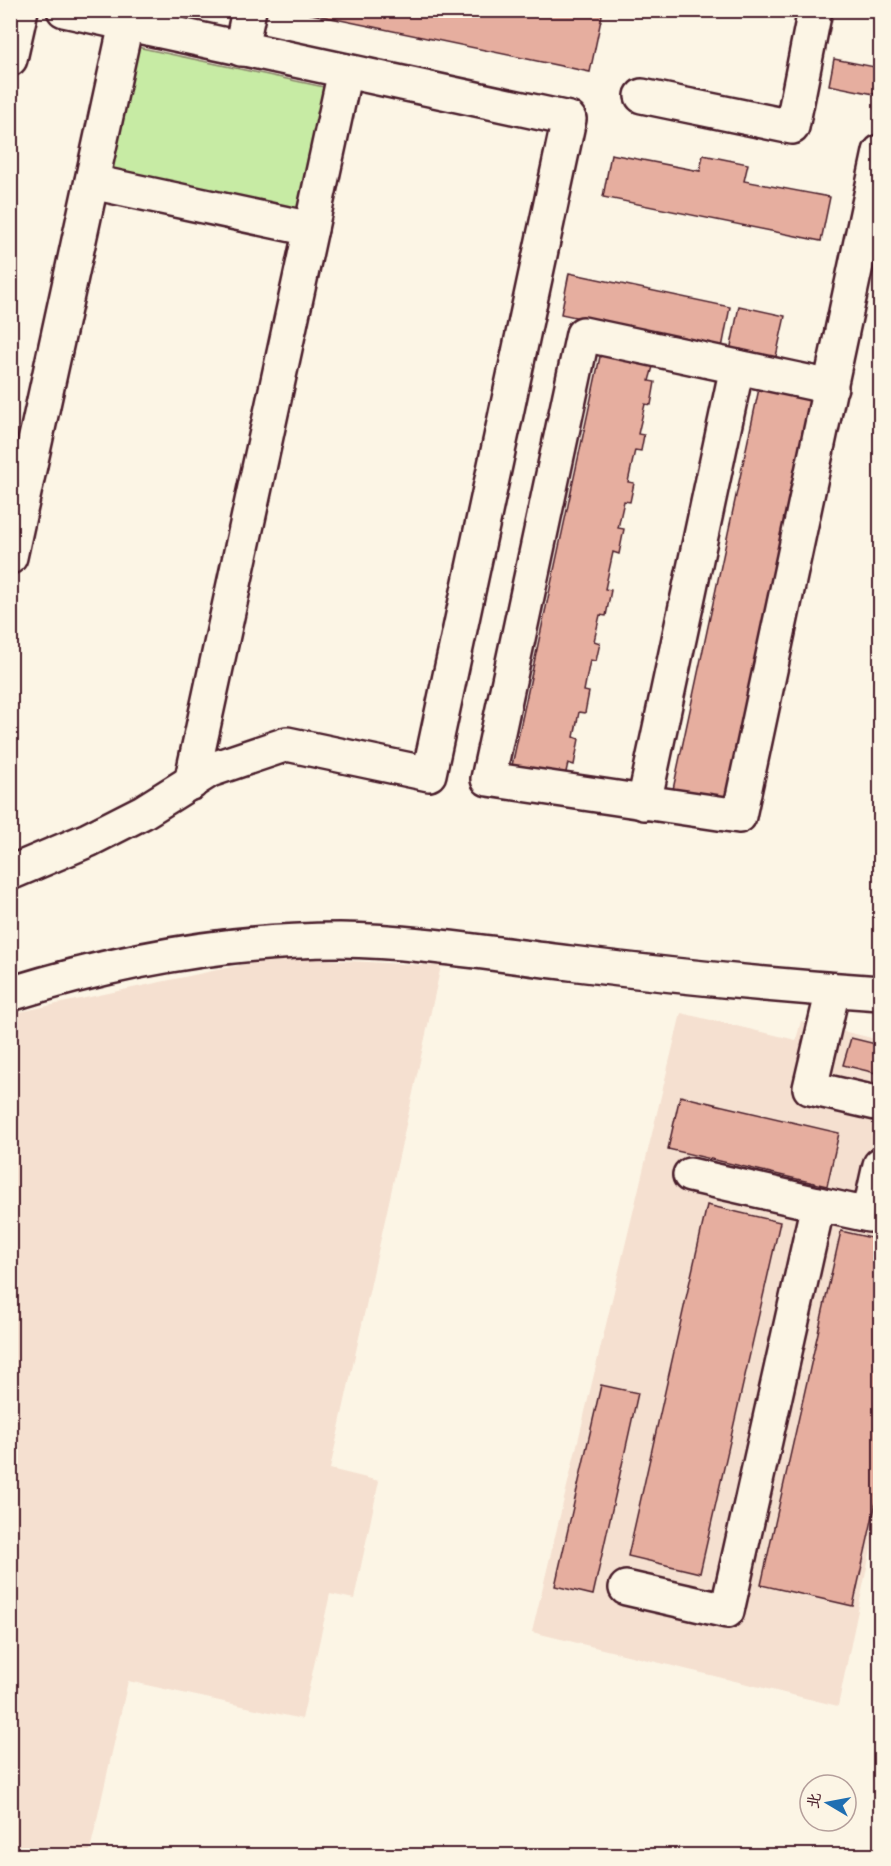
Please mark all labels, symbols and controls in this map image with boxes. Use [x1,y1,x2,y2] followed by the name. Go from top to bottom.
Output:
[798,1773,858,1833] north arrow
[803,1791,825,1810] text: 北

